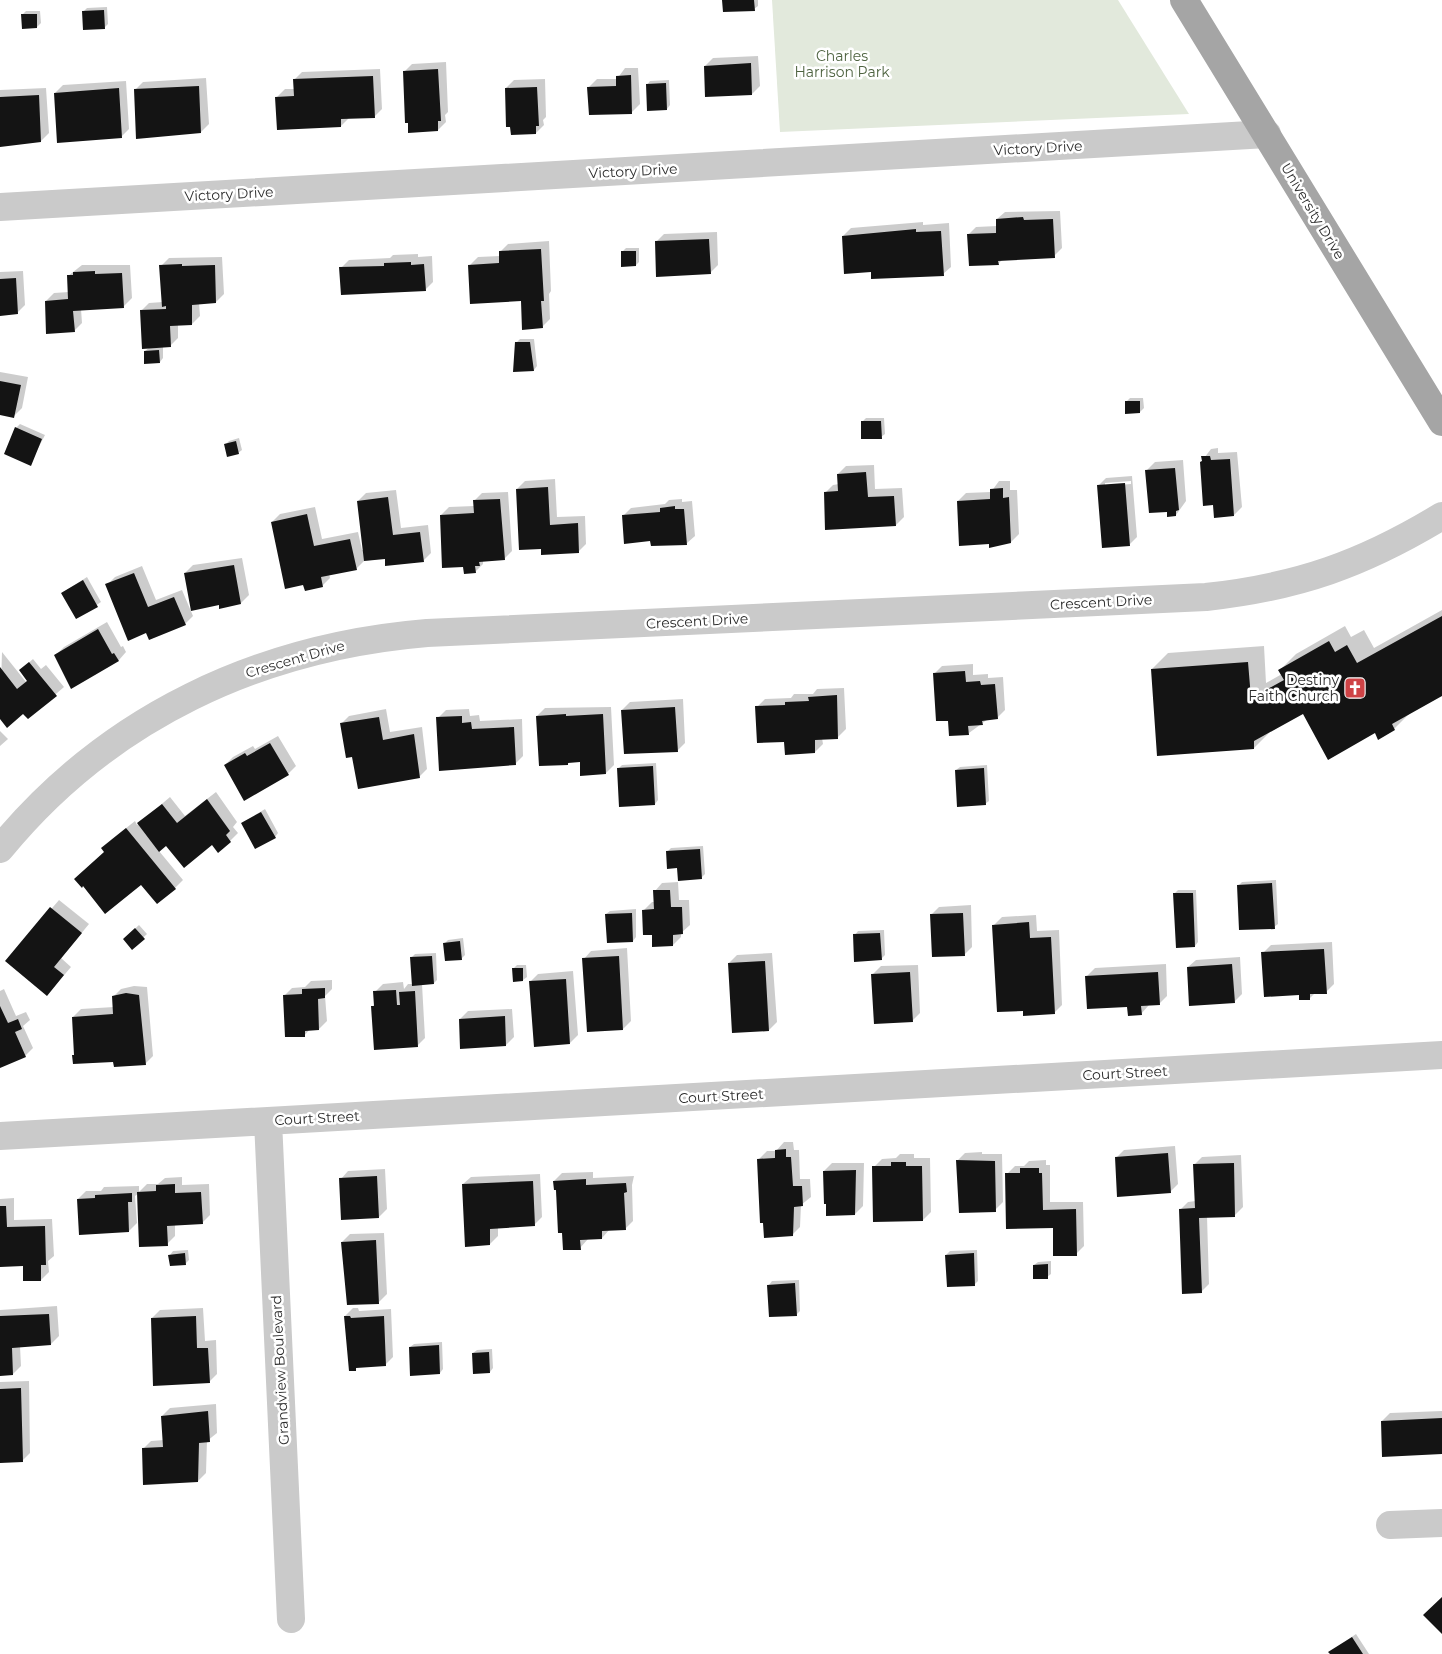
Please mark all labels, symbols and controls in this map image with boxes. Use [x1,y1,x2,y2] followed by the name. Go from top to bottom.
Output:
[794,47,890,81] park label: Charles Harrison Park
[993,137,1083,159] street label: Victory Drive
[588,160,678,182] street label: Victory Drive
[1277,160,1349,262] street label: University Drive
[184,183,274,205] street label: Victory Drive
[1049,590,1153,614] street label: Crescent Drive
[645,609,749,633] street label: Crescent Drive
[243,636,347,682] street label: Crescent Drive
[1248,671,1339,705] place label: Destiny Faith Church
[1343,676,1367,700] church icon: Destiny Faith Church
[1082,1062,1168,1084] street label: Court Street
[678,1085,764,1107] street label: Court Street
[274,1107,360,1129] street label: Court Street
[267,1295,293,1445] street label: Grandview Boulevard

